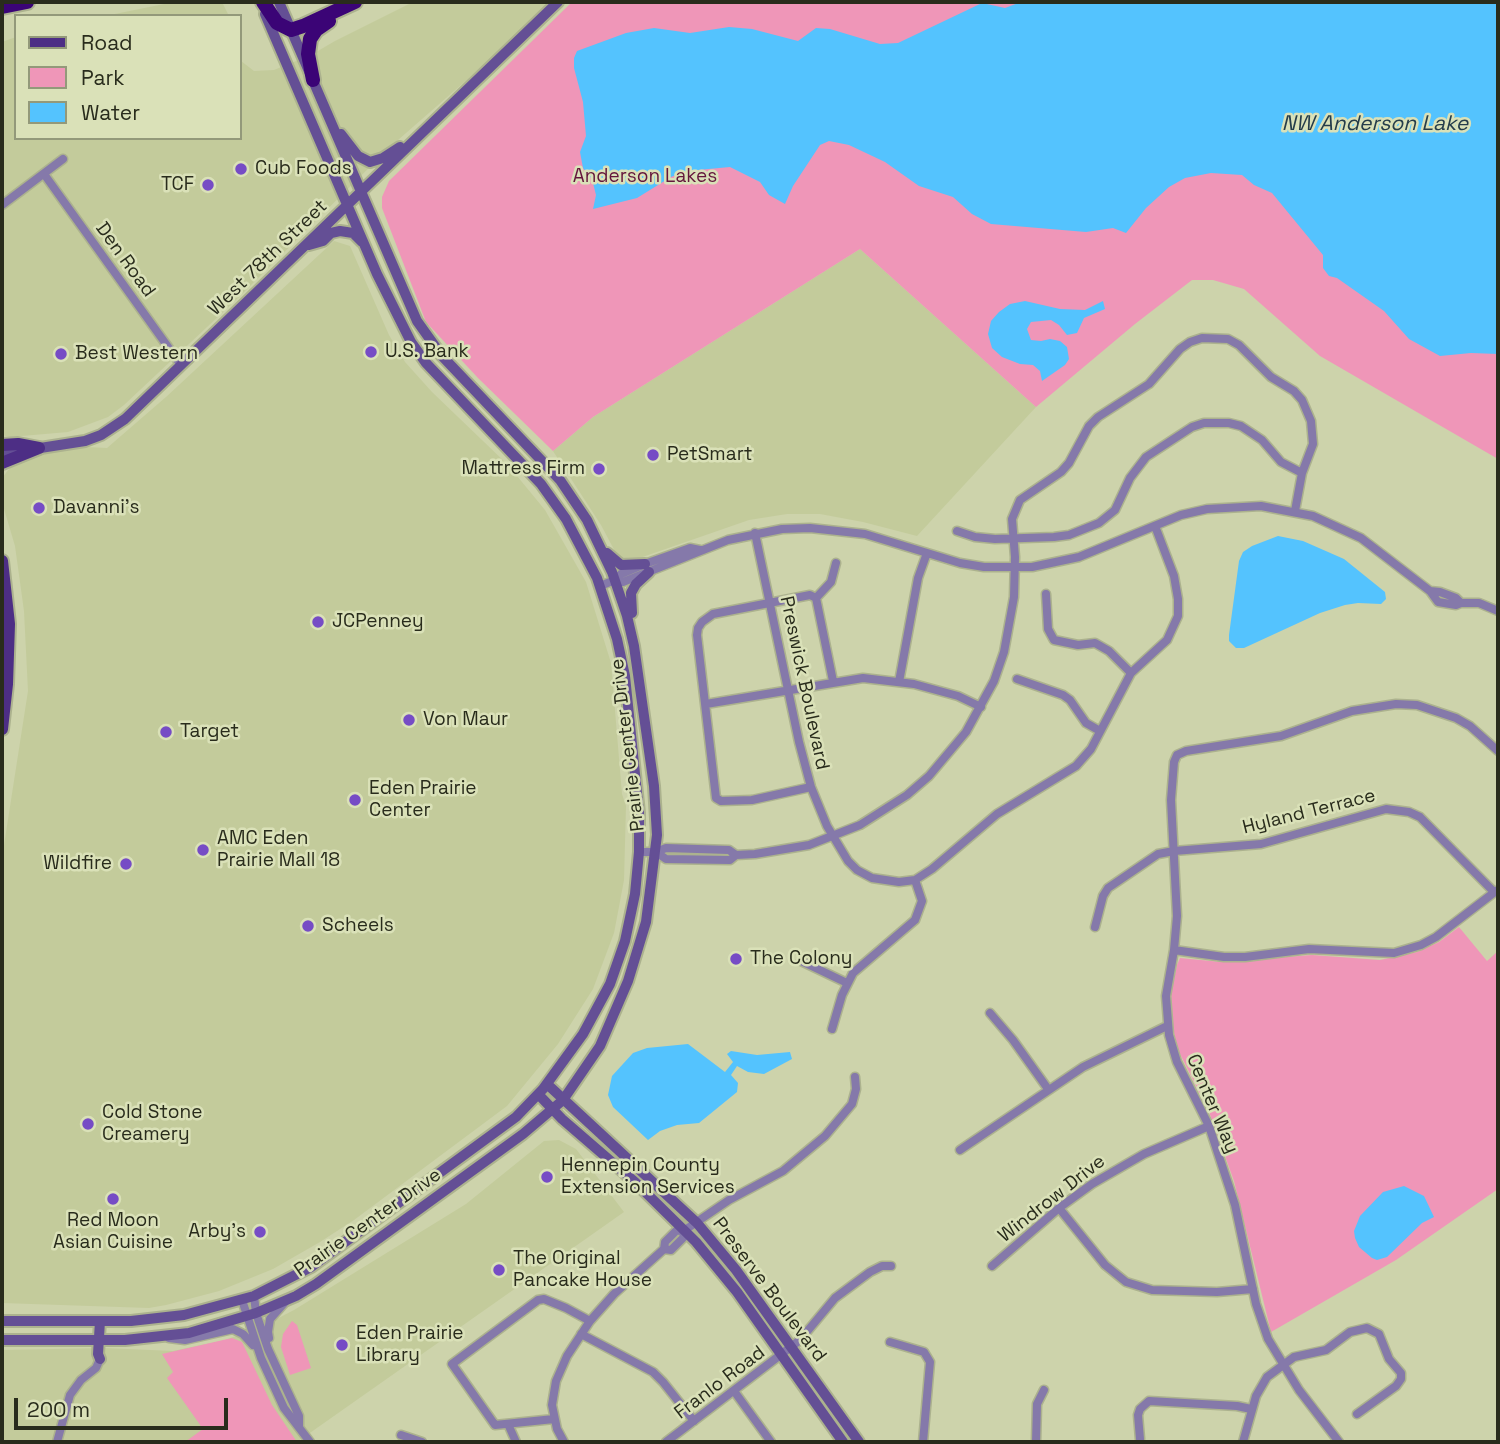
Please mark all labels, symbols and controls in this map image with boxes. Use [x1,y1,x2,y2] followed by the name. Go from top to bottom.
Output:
[14,14,242,140] legend
[81,29,133,56] text: Road
[81,64,125,91] text: Park
[81,99,140,126] text: Water
[1282,111,1468,137] water label: NW Anderson Lake
[255,158,352,180] place label: Cub Foods
[233,161,249,177] marker: Cub Foods
[573,166,717,188] park label: Anderson Lakes
[161,174,194,196] place label: TCF
[200,177,216,193] marker: TCF
[204,195,332,321] street label: West 78th Street
[90,218,160,302] street label: Den Road
[385,341,469,363] place label: U.S. Bank
[75,343,198,365] place label: Best Western
[363,344,379,360] marker: U.S. Bank
[53,346,69,362] marker: Best Western
[667,444,753,466] place label: PetSmart
[645,447,661,463] marker: PetSmart
[461,458,585,480] place label: Mattress Firm
[591,461,607,477] marker: Mattress Firm
[53,497,140,519] place label: Davanni's
[31,500,47,516] marker: Davanni's
[774,594,834,772] street label: Preswick Boulevard
[332,611,424,633] place label: JCPenney
[310,614,326,630] marker: JCPenney
[606,657,650,833] street label: Prairie Center Drive
[423,709,508,731] place label: Von Maur
[401,712,417,728] marker: Von Maur
[180,721,239,743] place label: Target
[158,724,174,740] marker: Target
[369,778,477,822] place label: Eden Prairie Center
[1240,784,1378,840] street label: Hyland Terrace
[347,792,363,808] marker: Eden Prairie Center
[217,828,340,872] place label: AMC Eden Prairie Mall 18
[195,842,211,858] marker: AMC Eden Prairie Mall 18
[43,853,112,875] place label: Wildfire
[118,856,134,872] marker: Wildfire
[322,915,394,937] place label: Scheels
[300,918,316,934] marker: Scheels
[750,948,852,970] place label: The Colony
[728,951,744,967] marker: The Colony
[1181,1051,1243,1157] street label: Center Way
[102,1102,202,1146] place label: Cold Stone Creamery
[80,1116,96,1132] marker: Cold Stone Creamery
[994,1150,1110,1248] street label: Windrow Drive
[561,1155,735,1199] place label: Hennepin County Extension Services
[290,1164,446,1282] street label: Prairie Center Drive
[539,1169,555,1185] marker: Hennepin County Extension Services
[105,1191,121,1207] marker: Red Moon Asian Cuisine
[53,1210,173,1254] place label: Red Moon Asian Cuisine
[707,1213,831,1367] street label: Preserve Boulevard
[188,1221,246,1243] place label: Arby's
[252,1224,268,1240] marker: Arby's
[513,1248,652,1292] place label: The Original Pancake House
[491,1262,507,1278] marker: The Original Pancake House
[356,1323,464,1367] place label: Eden Prairie Library
[334,1337,350,1353] marker: Eden Prairie Library
[670,1342,770,1424] street label: Franlo Road
[18,1384,231,1428] scale bar
[27,1396,90,1423] text: 200 m

